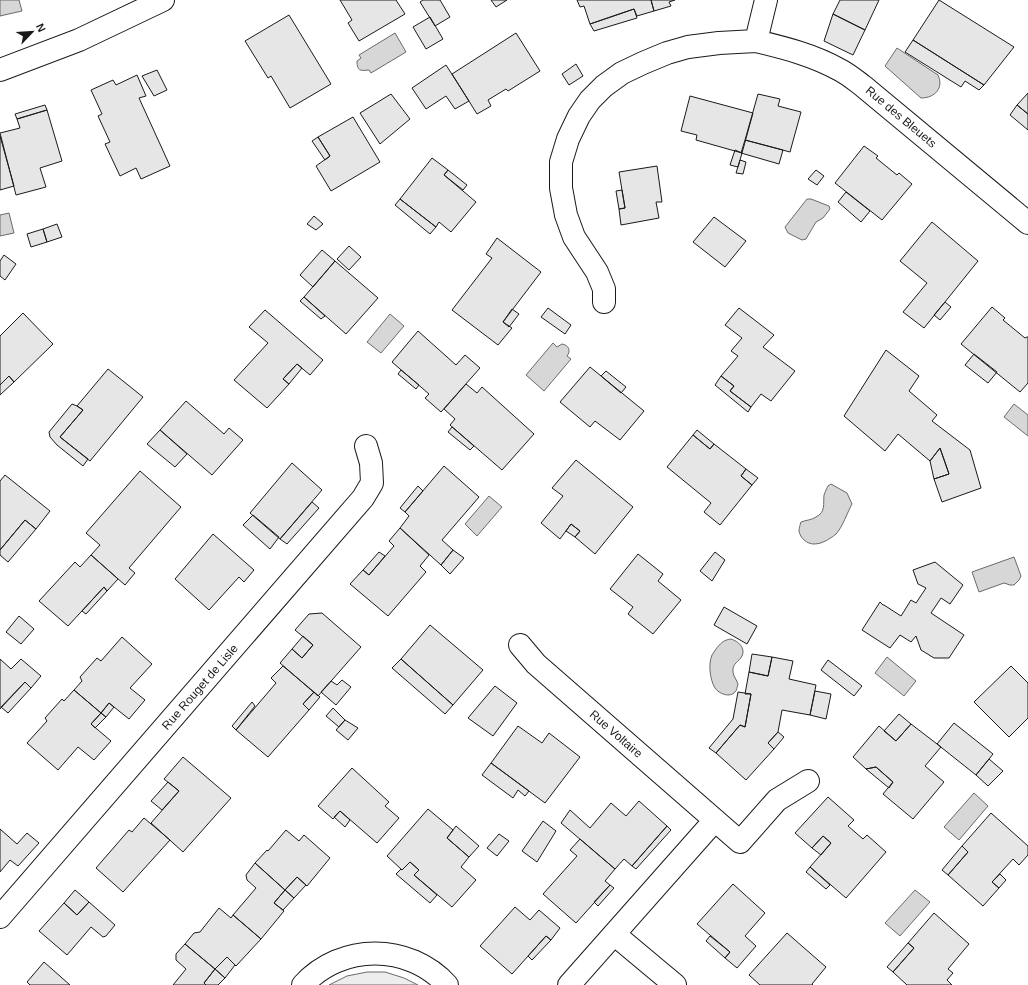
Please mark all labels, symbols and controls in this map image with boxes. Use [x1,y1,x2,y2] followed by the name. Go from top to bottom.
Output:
[12,12,52,52] north arrow
[34,22,48,34] text: N
[863,83,939,151] street label: Rue des Bleuets
[159,641,241,733] street label: Rue Rouget de Lisle
[587,707,646,761] street label: Rue Voltaire

